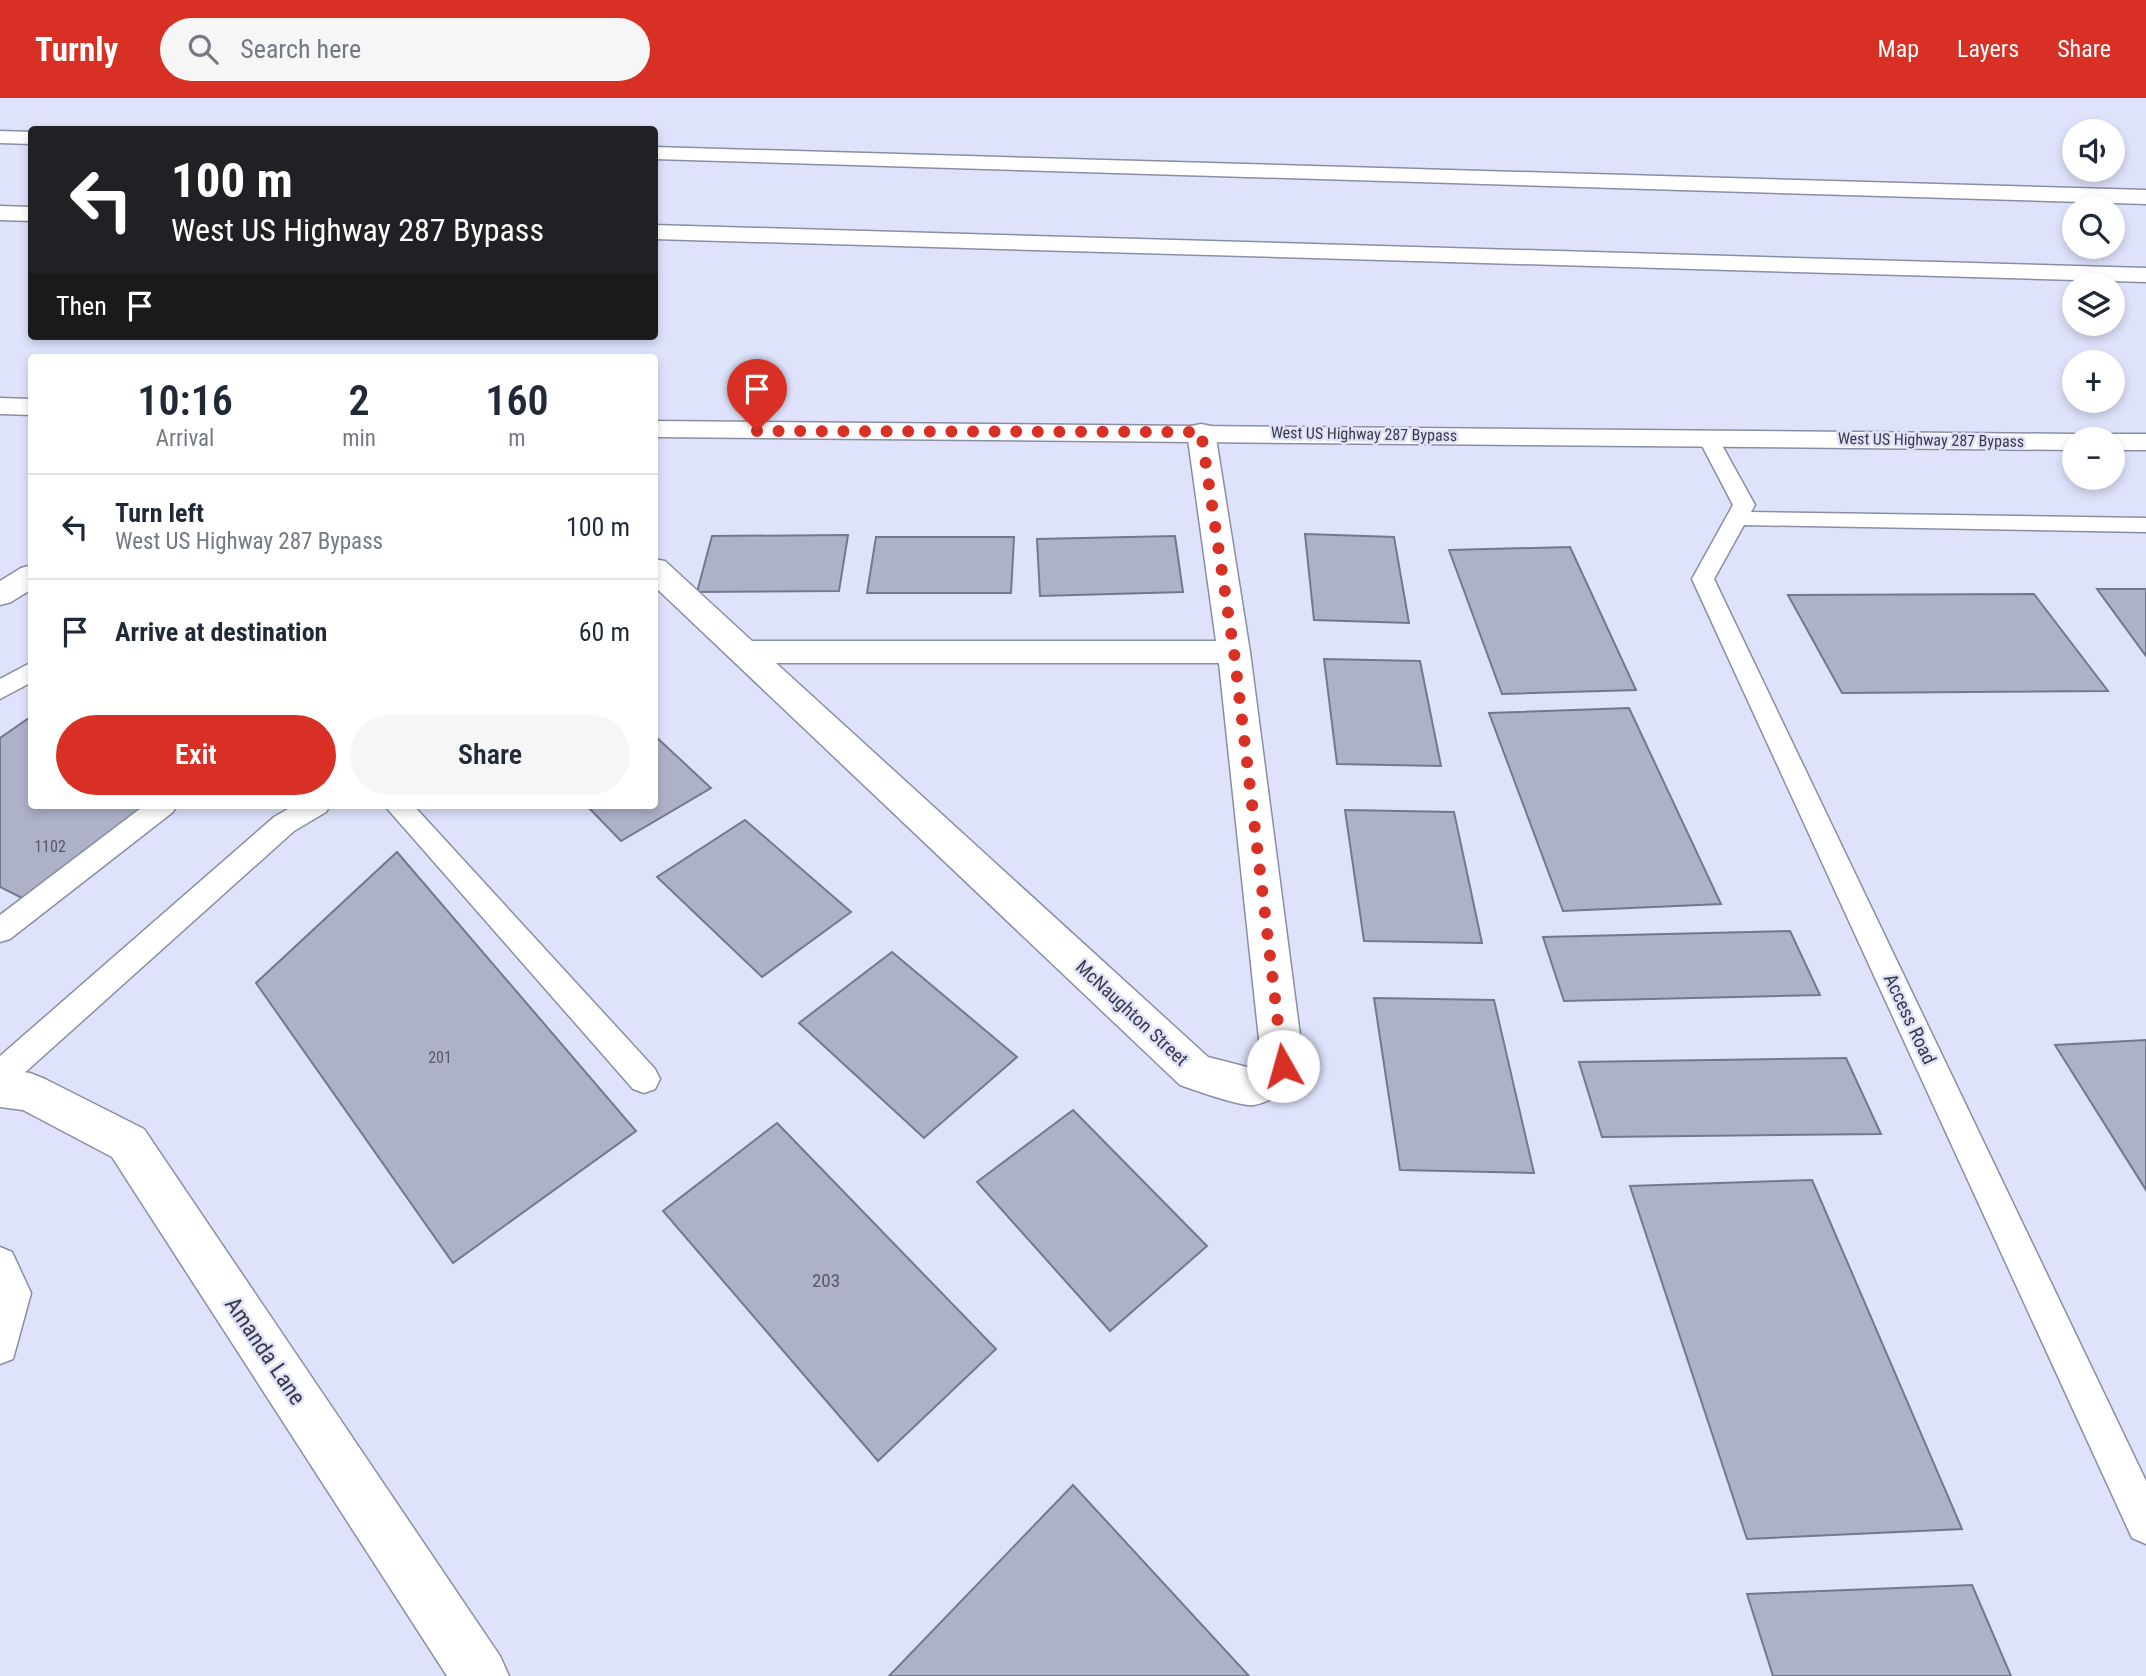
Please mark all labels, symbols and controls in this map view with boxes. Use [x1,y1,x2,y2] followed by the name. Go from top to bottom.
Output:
[160,18,650,81] search box
[35,30,118,69] text: Turnly
[184,30,222,68] icon: search
[240,34,361,64] text: Search here
[1878,35,1919,63] text: Map
[1957,35,2019,63] text: Layers
[2057,35,2111,63] text: Share
[2062,119,2125,490] map controls
[2062,119,2125,182] button: sound
[171,152,293,209] text: 100 m
[56,154,147,245] icon: left
[2062,196,2125,259] button: search
[171,211,544,249] text: West US Highway 287 Bypass
[2062,273,2125,336] button: layers
[121,287,159,325] icon: arrive
[56,291,107,321] text: Then
[2062,350,2125,413] button: +
[727,359,787,431] pin
[738,370,776,408] icon: arrive
[137,376,233,425] text: 10:16
[349,376,370,425] text: 2
[485,376,549,425] text: 160
[1271,423,1457,445] street label: West US Highway 287 Bypass
[156,425,214,452] text: Arrival
[342,425,376,452] text: min
[508,425,526,452] text: m
[2062,427,2125,490] button: −
[1838,429,2024,451] street label: West US Highway 287 Bypass
[115,498,204,528] text: Turn left
[56,508,94,546] icon: left
[566,512,630,542] text: 100 m
[115,528,383,555] text: West US Highway 287 Bypass
[56,613,94,651] icon: arrive
[115,617,327,647] text: Arrive at destination
[579,617,630,647] text: 60 m
[56,715,336,795] button: Exit
[350,715,630,795] button: Share
[34,837,66,856] house number: 1102
[1071,955,1193,1071] street label: McNaughton Street
[1879,970,1941,1068] street label: Access Road
[1246,1029,1320,1103] position arrow
[428,1048,452,1067] house number: 201
[812,1269,840,1292] house number: 203
[219,1292,311,1410] street label: Amanda Lane

